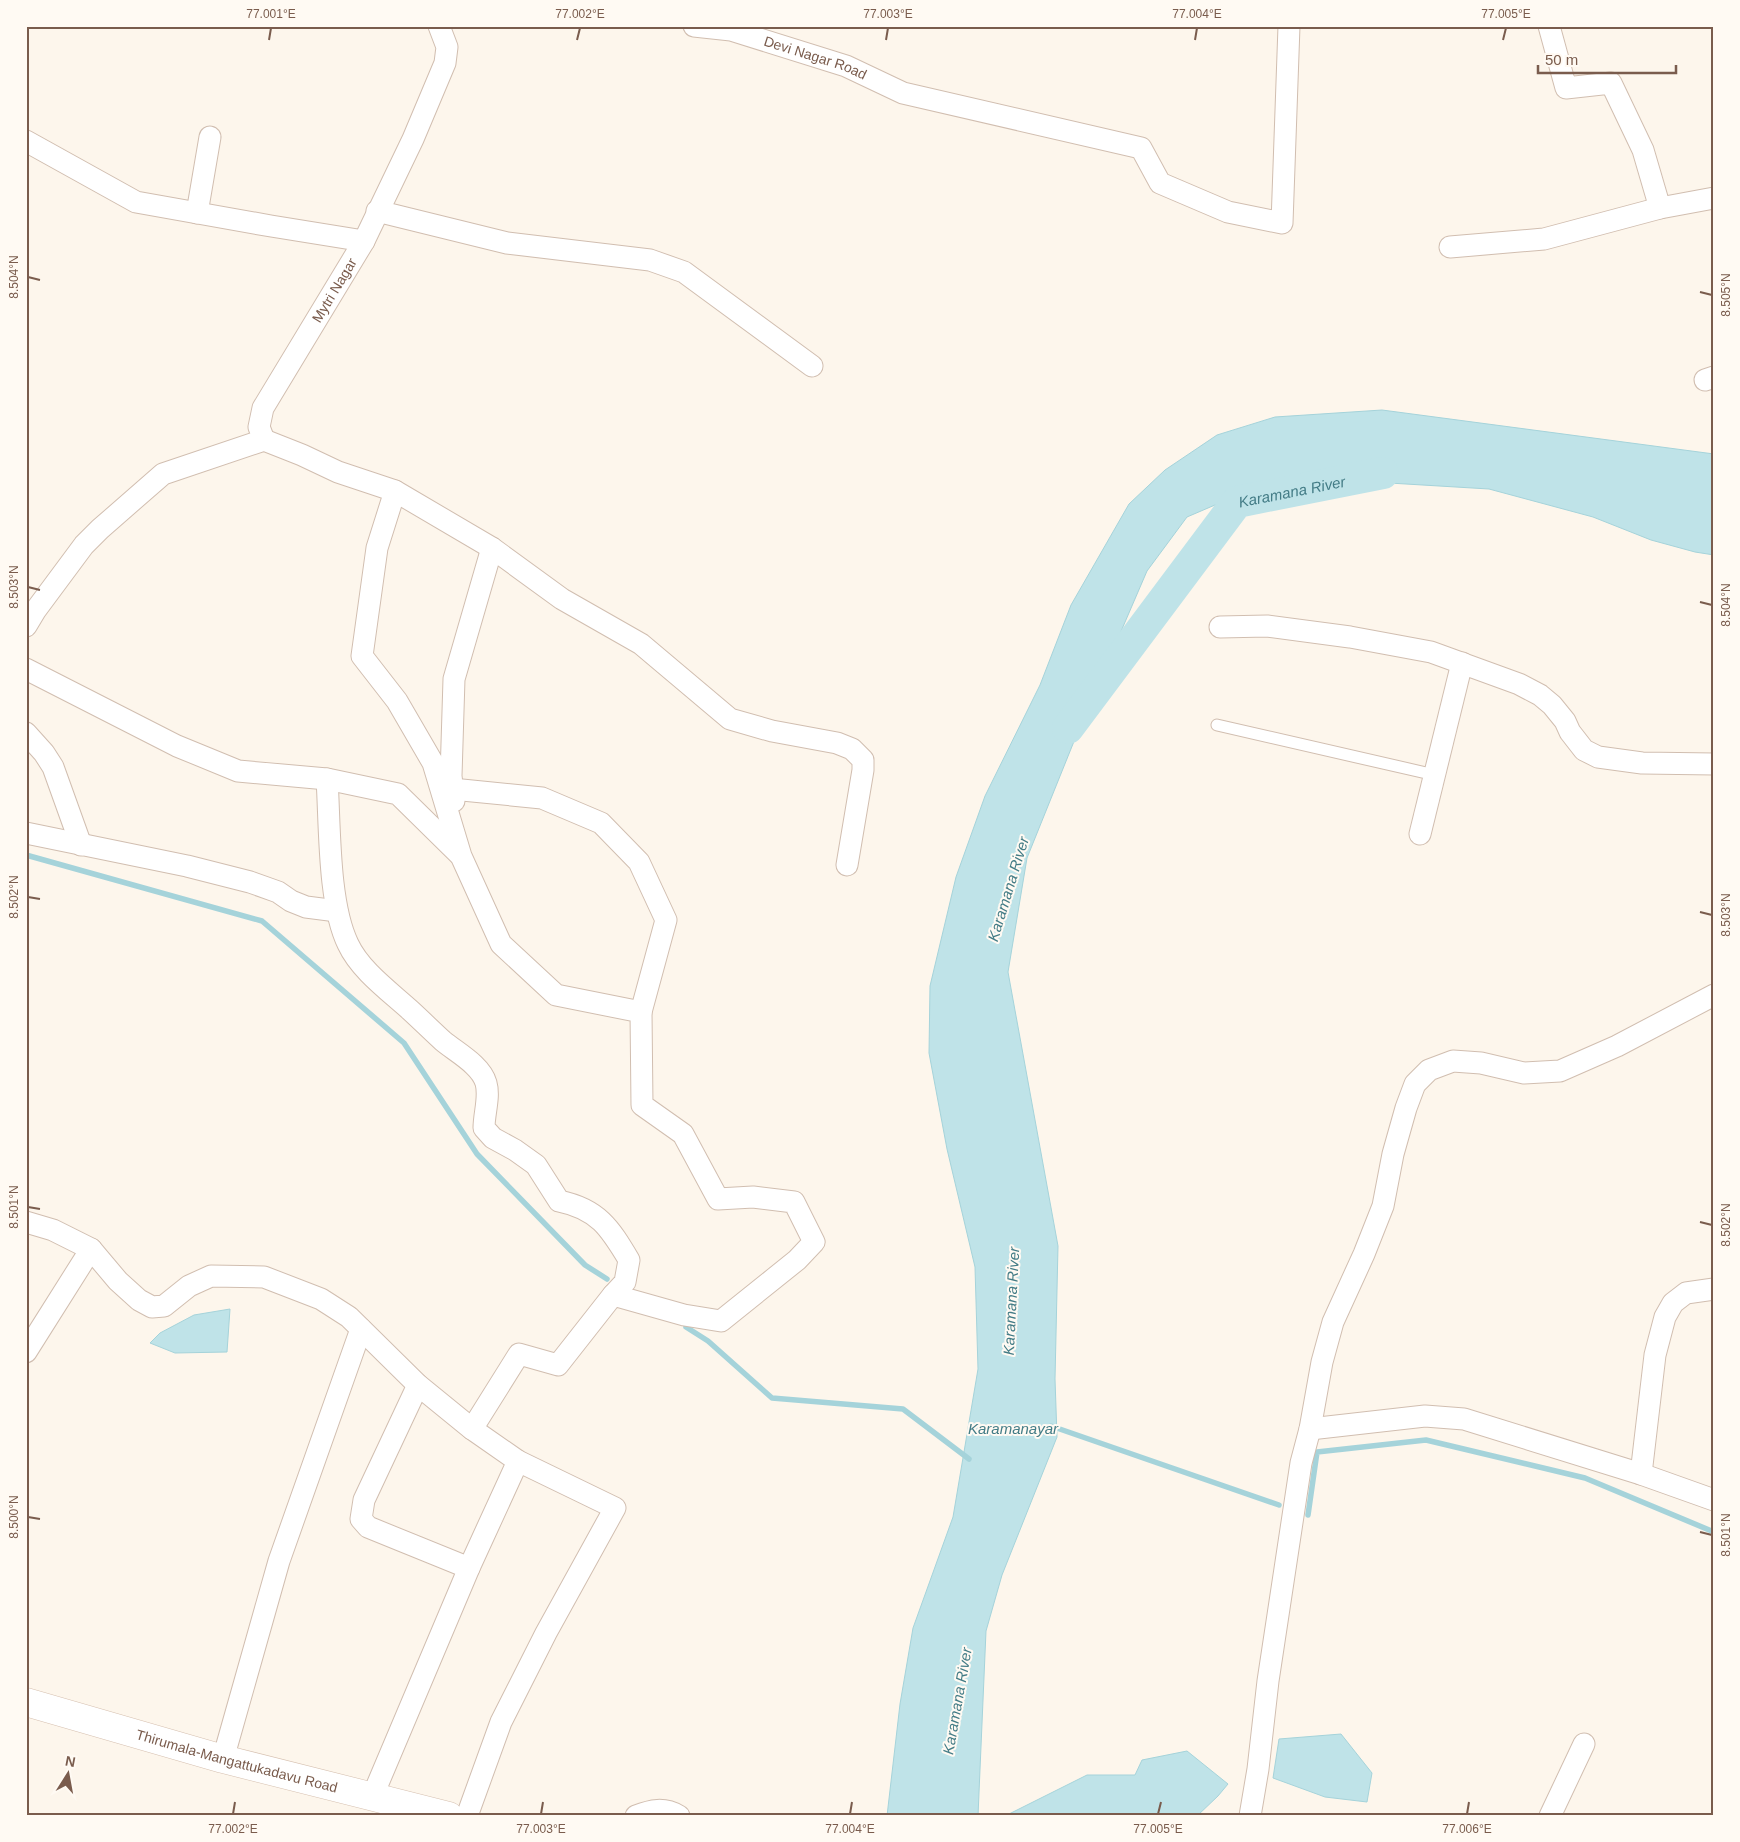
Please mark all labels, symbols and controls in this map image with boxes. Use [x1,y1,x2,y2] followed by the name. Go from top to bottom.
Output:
[246,7,296,21] text: 77.001°E
[555,7,605,21] text: 77.002°E
[863,7,913,21] text: 77.003°E
[1172,7,1222,21] text: 77.004°E
[1481,7,1531,21] text: 77.005°E
[762,33,869,83] street label: Devi Nagar Road
[1538,42,1675,74] scale bar
[1545,51,1578,68] text: 50 m
[7,255,21,299] text: 8.504°N
[309,255,360,325] street label: Mytri Nagar
[1719,273,1733,317] text: 8.505°N
[1237,472,1348,510] water label: Karamana River
[7,565,21,609] text: 8.503°N
[1719,583,1733,627] text: 8.504°N
[984,834,1032,943] water label: Karamana River
[7,875,21,919] text: 8.502°N
[1719,893,1733,937] text: 8.503°N
[7,1185,21,1229] text: 8.501°N
[1719,1203,1733,1247] text: 8.502°N
[1000,1245,1022,1356] water label: Karamana River
[968,1420,1059,1437] water label: Karamanayar
[7,1495,21,1539] text: 8.500°N
[1719,1513,1733,1557] text: 8.501°N
[939,1645,975,1756] water label: Karamana River
[134,1726,339,1796] street label: Thirumala-Mangattukadavu Road
[42,1750,92,1800] north arrow
[64,1752,77,1770] text: N
[208,1822,258,1836] text: 77.002°E
[516,1822,566,1836] text: 77.003°E
[825,1822,875,1836] text: 77.004°E
[1133,1822,1183,1836] text: 77.005°E
[1442,1822,1492,1836] text: 77.006°E

